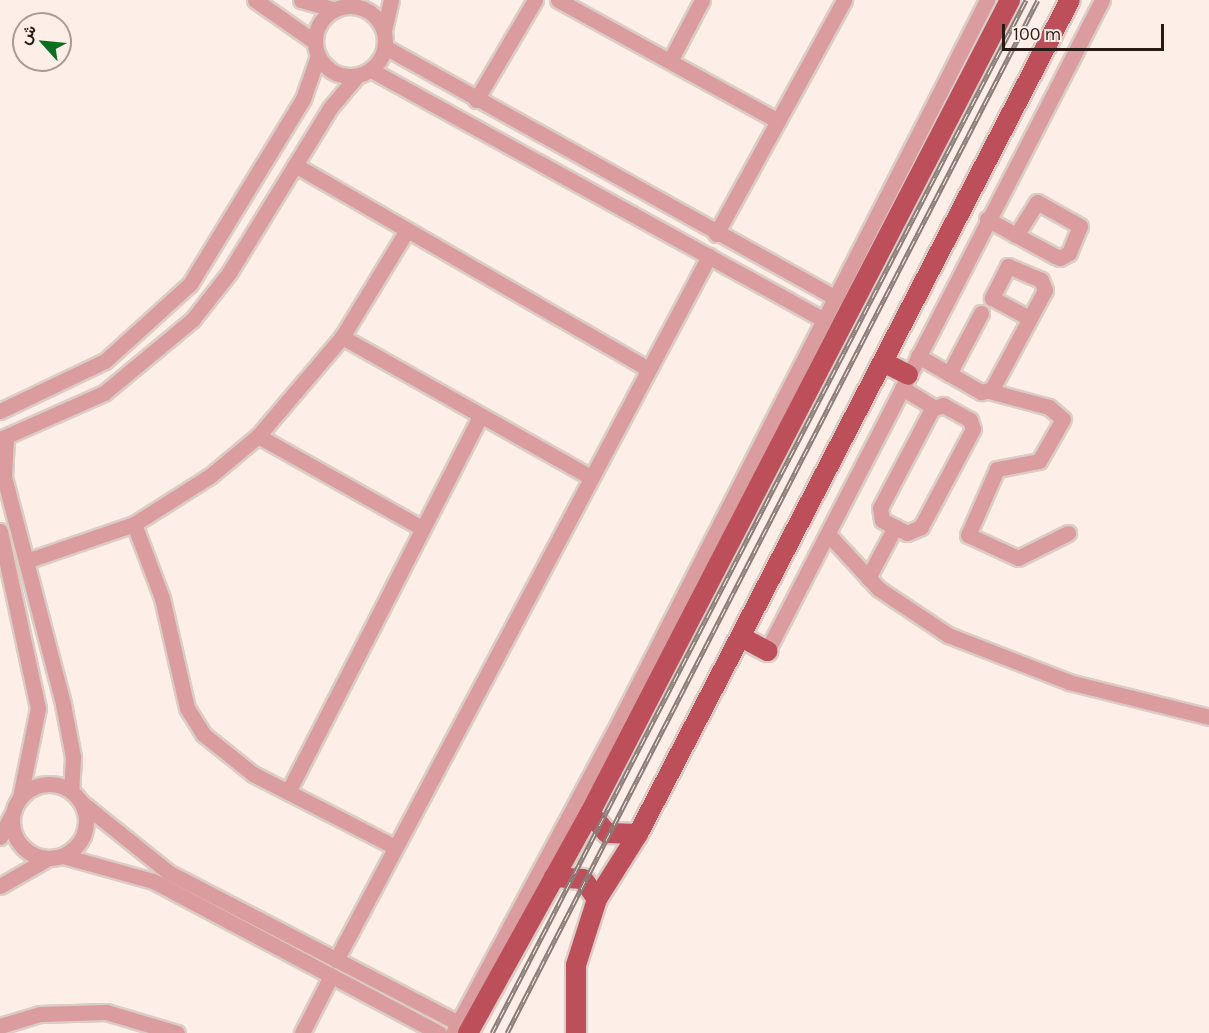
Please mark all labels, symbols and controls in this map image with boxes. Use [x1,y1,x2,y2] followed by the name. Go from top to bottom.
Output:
[12,12,72,72] north arrow
[1005,12,1167,50] scale bar
[14,22,40,47] text: ش
[1013,23,1061,45] text: 100 m

